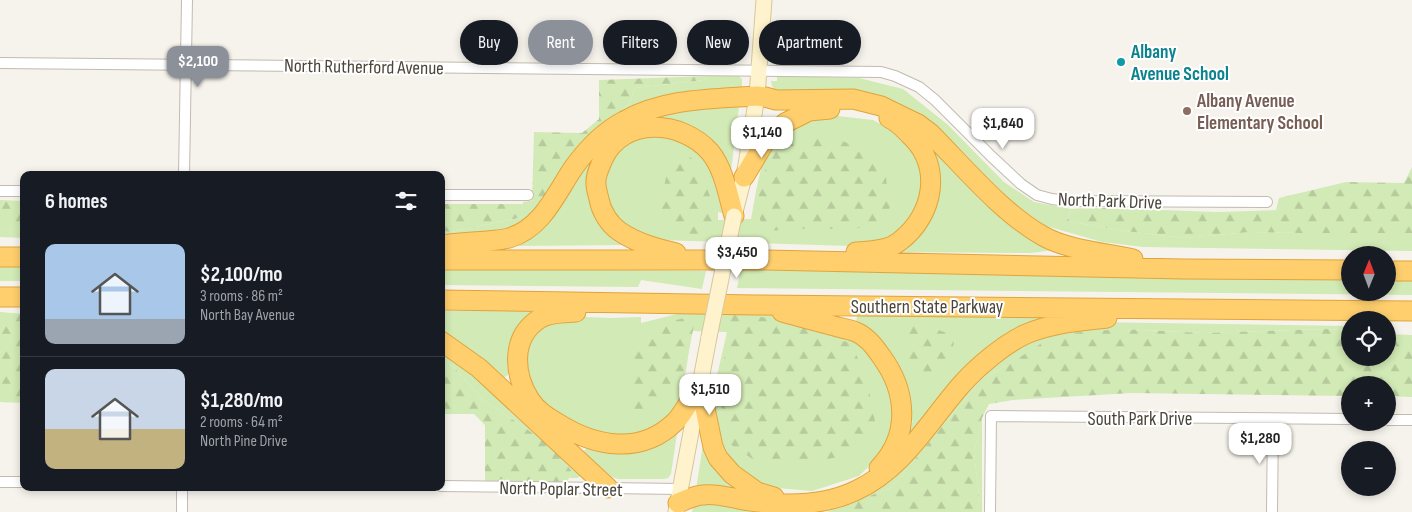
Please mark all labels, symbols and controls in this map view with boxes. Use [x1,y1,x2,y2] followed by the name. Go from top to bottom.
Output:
[460,20,518,65] chip: Buy
[528,20,593,65] chip: Rent
[603,20,677,65] chip: Filters
[687,20,749,65] chip: New
[759,20,861,65] chip: Apartment
[1130,41,1229,86] place label: Albany Avenue School
[157,46,239,88] pin: $2,100
[178,52,218,71] text: $2,100
[284,55,444,80] street label: North Rutherford Avenue
[1115,56,1127,68] marker: Albany Avenue School
[1196,90,1323,135] place label: Albany Avenue Elementary School
[1181,105,1193,117] marker: Albany Avenue Elementary School
[962,108,1044,150] pin: $1,640
[982,114,1024,133] text: $1,640
[721,116,803,159] pin: $1,140
[742,123,782,142] text: $1,140
[392,187,420,215] icon: filters
[1057,188,1162,215] street label: North Park Drive
[45,189,108,214] text: 6 homes
[696,236,778,279] pin: $3,450
[716,243,758,262] text: $3,450
[1341,246,1396,301] north arrow
[1341,246,1396,496] map controls
[200,262,283,287] text: $2,100/mo
[85,264,145,324] icon: home
[200,287,283,306] text: 3 rooms · 86 m²
[851,296,1004,319] street label: Southern State Parkway
[200,306,295,325] text: North Bay Avenue
[1341,311,1396,366] button: locate
[669,374,751,416] pin: $1,510
[1341,376,1396,431] button: +
[690,380,730,399] text: $1,510
[200,388,283,413] text: $1,280/mo
[85,389,145,449] icon: home
[1088,408,1192,431] street label: South Park Drive
[200,413,283,432] text: 2 rooms · 64 m²
[1219,422,1301,465] pin: $1,280
[1240,429,1280,448] text: $1,280
[200,432,287,451] text: North Pine Drive
[1341,441,1396,496] button: −
[499,477,623,502] street label: North Poplar Street

